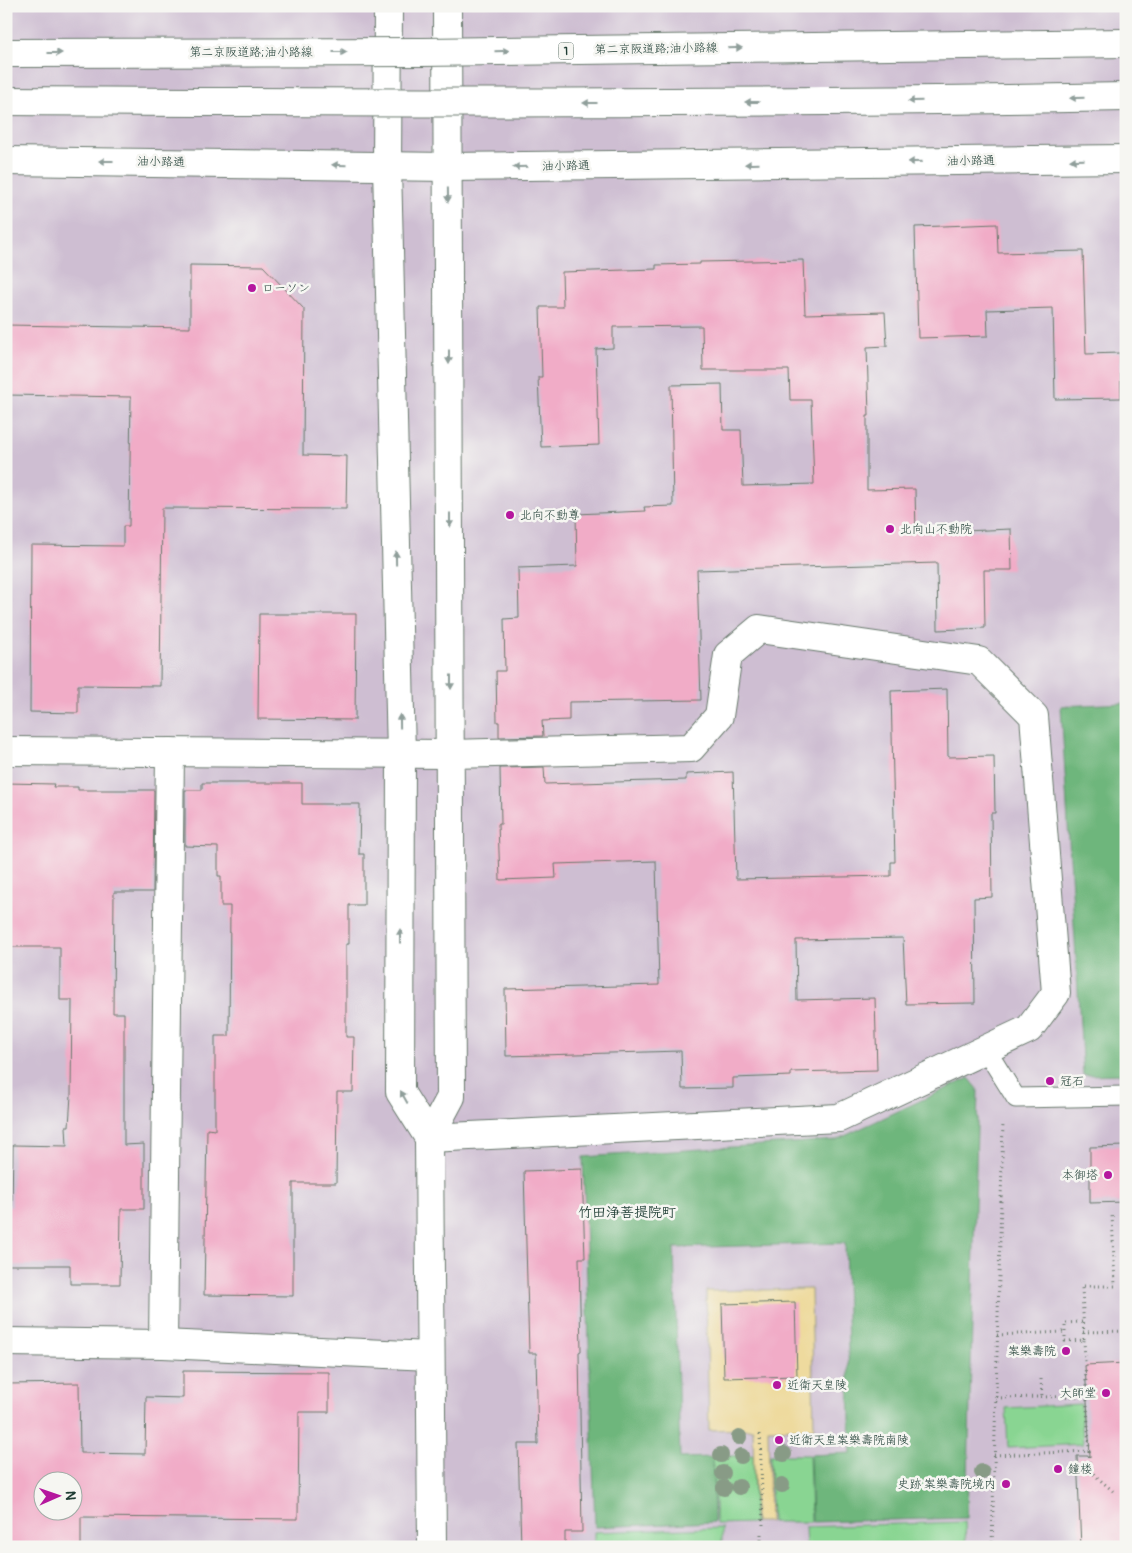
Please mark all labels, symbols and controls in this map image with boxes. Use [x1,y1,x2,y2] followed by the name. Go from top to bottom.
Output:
[594,40,718,58] street label: 第二京阪道路;油小路線
[558,42,574,59] road number: 1
[727,44,743,52] one-way arrow
[189,45,313,60] street label: 第二京阪道路;油小路線
[495,47,511,55] one-way arrow
[332,48,348,56] one-way arrow
[47,49,63,57] one-way arrow
[1069,94,1085,102] one-way arrow
[906,97,922,105] one-way arrow
[744,98,760,106] one-way arrow
[581,99,597,107] one-way arrow
[947,153,995,169] street label: 油小路通
[137,154,185,170] street label: 油小路通
[1069,156,1085,164] one-way arrow
[98,157,114,165] one-way arrow
[542,158,590,174] street label: 油小路通
[906,158,922,166] one-way arrow
[744,160,760,168] one-way arrow
[330,161,346,169] one-way arrow
[511,163,527,171] one-way arrow
[444,187,452,203] one-way arrow
[262,281,310,296] place label: ローソン
[246,282,258,294] marker: ローソン
[445,350,453,366] one-way arrow
[520,508,580,523] place label: 北向不動尊
[504,509,516,521] marker: 北向不動尊
[446,512,454,528] one-way arrow
[900,522,972,537] place label: 北向山不動院
[884,523,896,535] marker: 北向山不動院
[392,550,400,566] one-way arrow
[447,675,455,691] one-way arrow
[396,712,404,728] one-way arrow
[396,927,404,943] one-way arrow
[1060,1074,1084,1089] place label: 冠石
[1044,1075,1056,1087] marker: 冠石
[400,1090,408,1104] one-way arrow
[1062,1168,1098,1183] place label: 本御塔
[1102,1169,1114,1181] marker: 本御塔
[578,1204,676,1221] district label: 竹田浄菩提院町
[1008,1344,1056,1359] place label: 案樂壽院
[1060,1345,1072,1357] marker: 案樂壽院
[787,1378,847,1393] place label: 近衛天皇陵
[771,1379,783,1391] marker: 近衛天皇陵
[1060,1386,1096,1401] place label: 大師堂
[1100,1387,1112,1399] marker: 大師堂
[789,1433,909,1448] place label: 近衛天皇案樂壽院南陵
[773,1434,785,1446] marker: 近衛天皇案樂壽院南陵
[1068,1462,1092,1477] place label: 鐘楼
[1052,1463,1064,1475] marker: 鐘楼
[32,1470,82,1520] north arrow
[897,1477,996,1492] place label: 史跡 案樂壽院境内
[1000,1478,1012,1490] marker: 史跡 案樂壽院境内
[62,1491,79,1501] text: N

